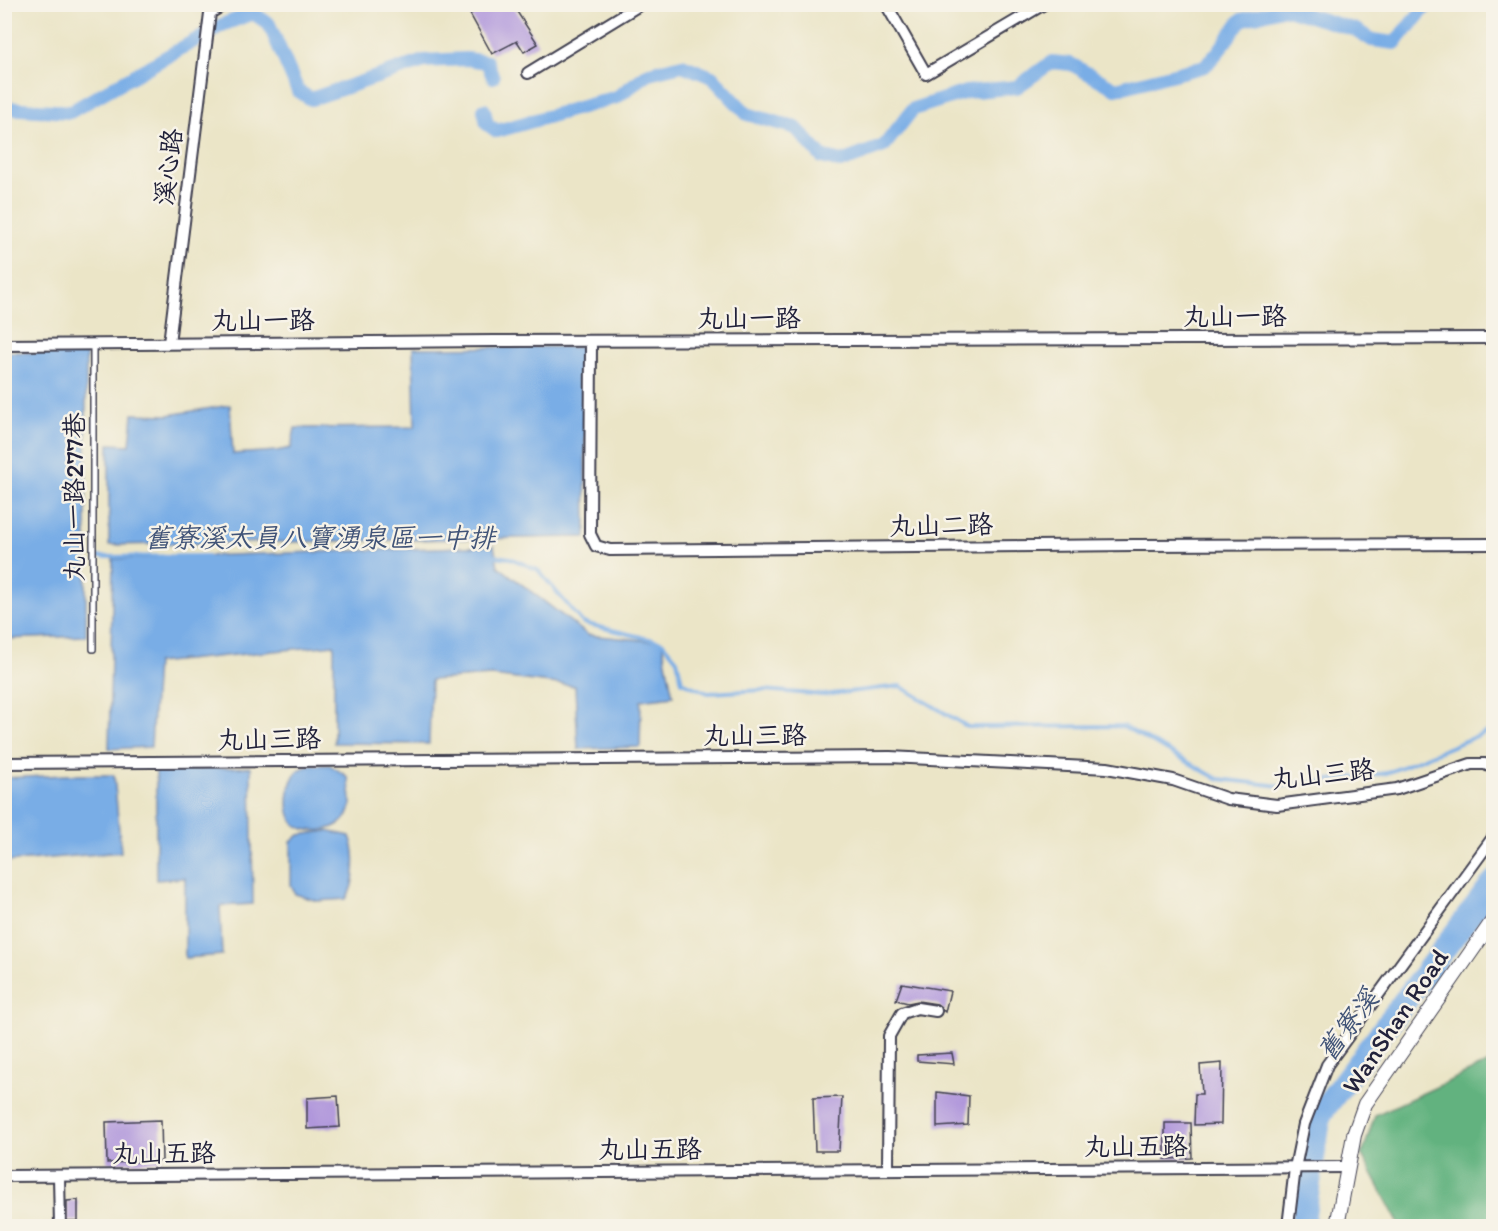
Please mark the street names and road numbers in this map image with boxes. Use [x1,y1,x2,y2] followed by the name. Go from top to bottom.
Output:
[147,126,189,208] street label: 溪心路
[1183,300,1287,332] street label: 丸山一路
[697,302,801,334] street label: 丸山一路
[211,304,315,336] street label: 丸山一路
[58,412,90,582] street label: 丸山一路277巷
[889,508,993,542] street label: 丸山二路
[703,719,807,751] street label: 丸山三路
[217,722,321,756] street label: 丸山三路
[1270,753,1376,795] street label: 丸山三路
[1335,942,1456,1100] street label: WanShan Road
[1084,1130,1188,1162] street label: 丸山五路
[598,1133,702,1165] street label: 丸山五路
[112,1137,216,1169] street label: 丸山五路

